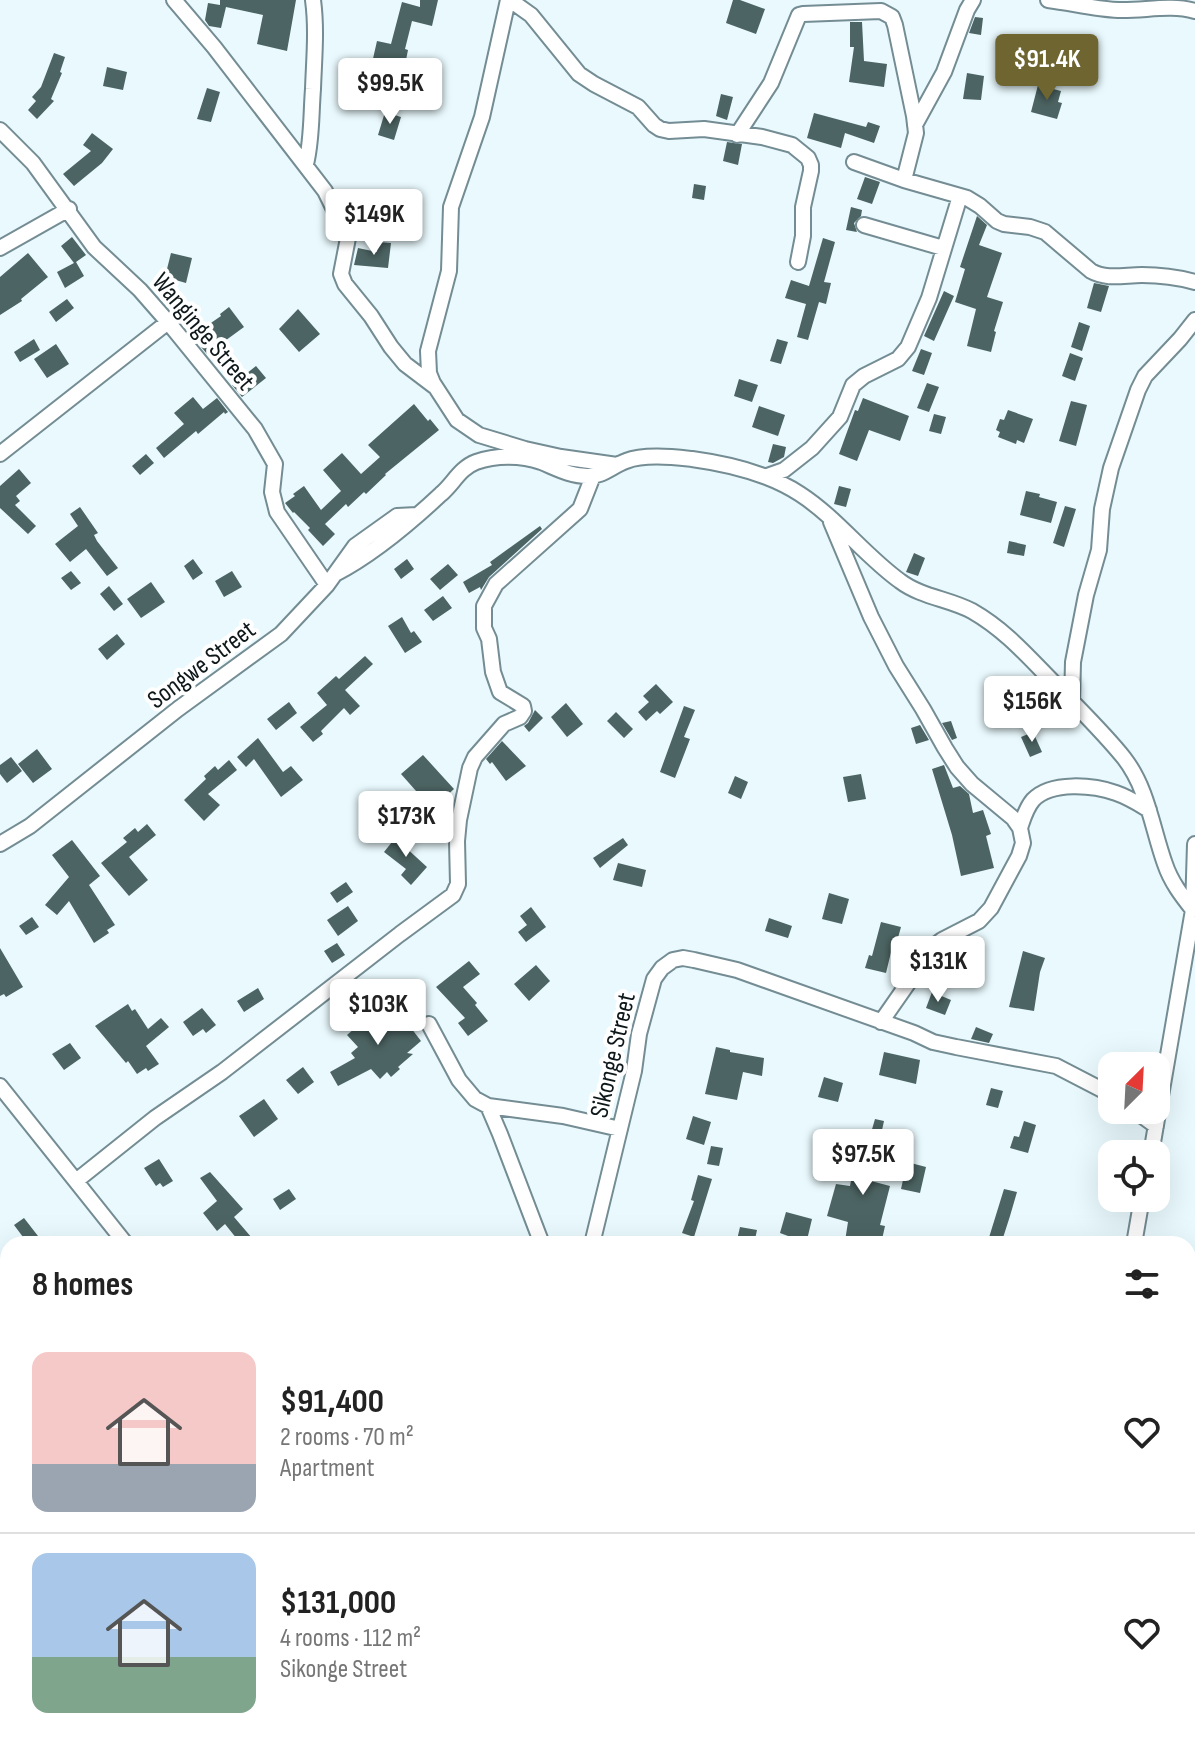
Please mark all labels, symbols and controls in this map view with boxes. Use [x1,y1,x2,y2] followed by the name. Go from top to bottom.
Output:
[982,34,1112,102] pin: $91.4K
[1013,44,1081,75] text: $91.4K
[325,58,455,126] pin: $99.5K
[356,68,424,99] text: $99.5K
[318,189,430,257] pin: $149K
[344,199,404,230] text: $149K
[145,267,261,397] street label: Wanginge Street
[142,615,262,716] street label: Songwe Street
[976,676,1088,744] pin: $156K
[1002,686,1062,717] text: $156K
[350,791,462,859] pin: $173K
[376,801,436,832] text: $173K
[882,936,994,1004] pin: $131K
[909,946,967,977] text: $131K
[322,979,434,1047] pin: $103K
[348,989,408,1020] text: $103K
[584,990,643,1121] street label: Sikonge Street
[1098,1052,1170,1124] north arrow
[1098,1052,1170,1212] map controls
[798,1129,928,1197] pin: $97.5K
[831,1139,895,1170] text: $97.5K
[1098,1140,1170,1212] button: locate
[1120,1262,1164,1306] icon: filters
[32,1264,133,1305] text: 8 homes
[280,1381,384,1422] text: $91,400
[96,1384,192,1480] icon: home
[1120,1410,1164,1454] icon: heart
[280,1422,414,1453] text: 2 rooms · 70 m²
[280,1453,374,1484] text: Apartment
[280,1582,396,1623] text: $131,000
[96,1585,192,1681] icon: home
[1120,1611,1164,1655] icon: heart
[280,1623,421,1654] text: 4 rooms · 112 m²
[280,1654,407,1685] text: Sikonge Street

